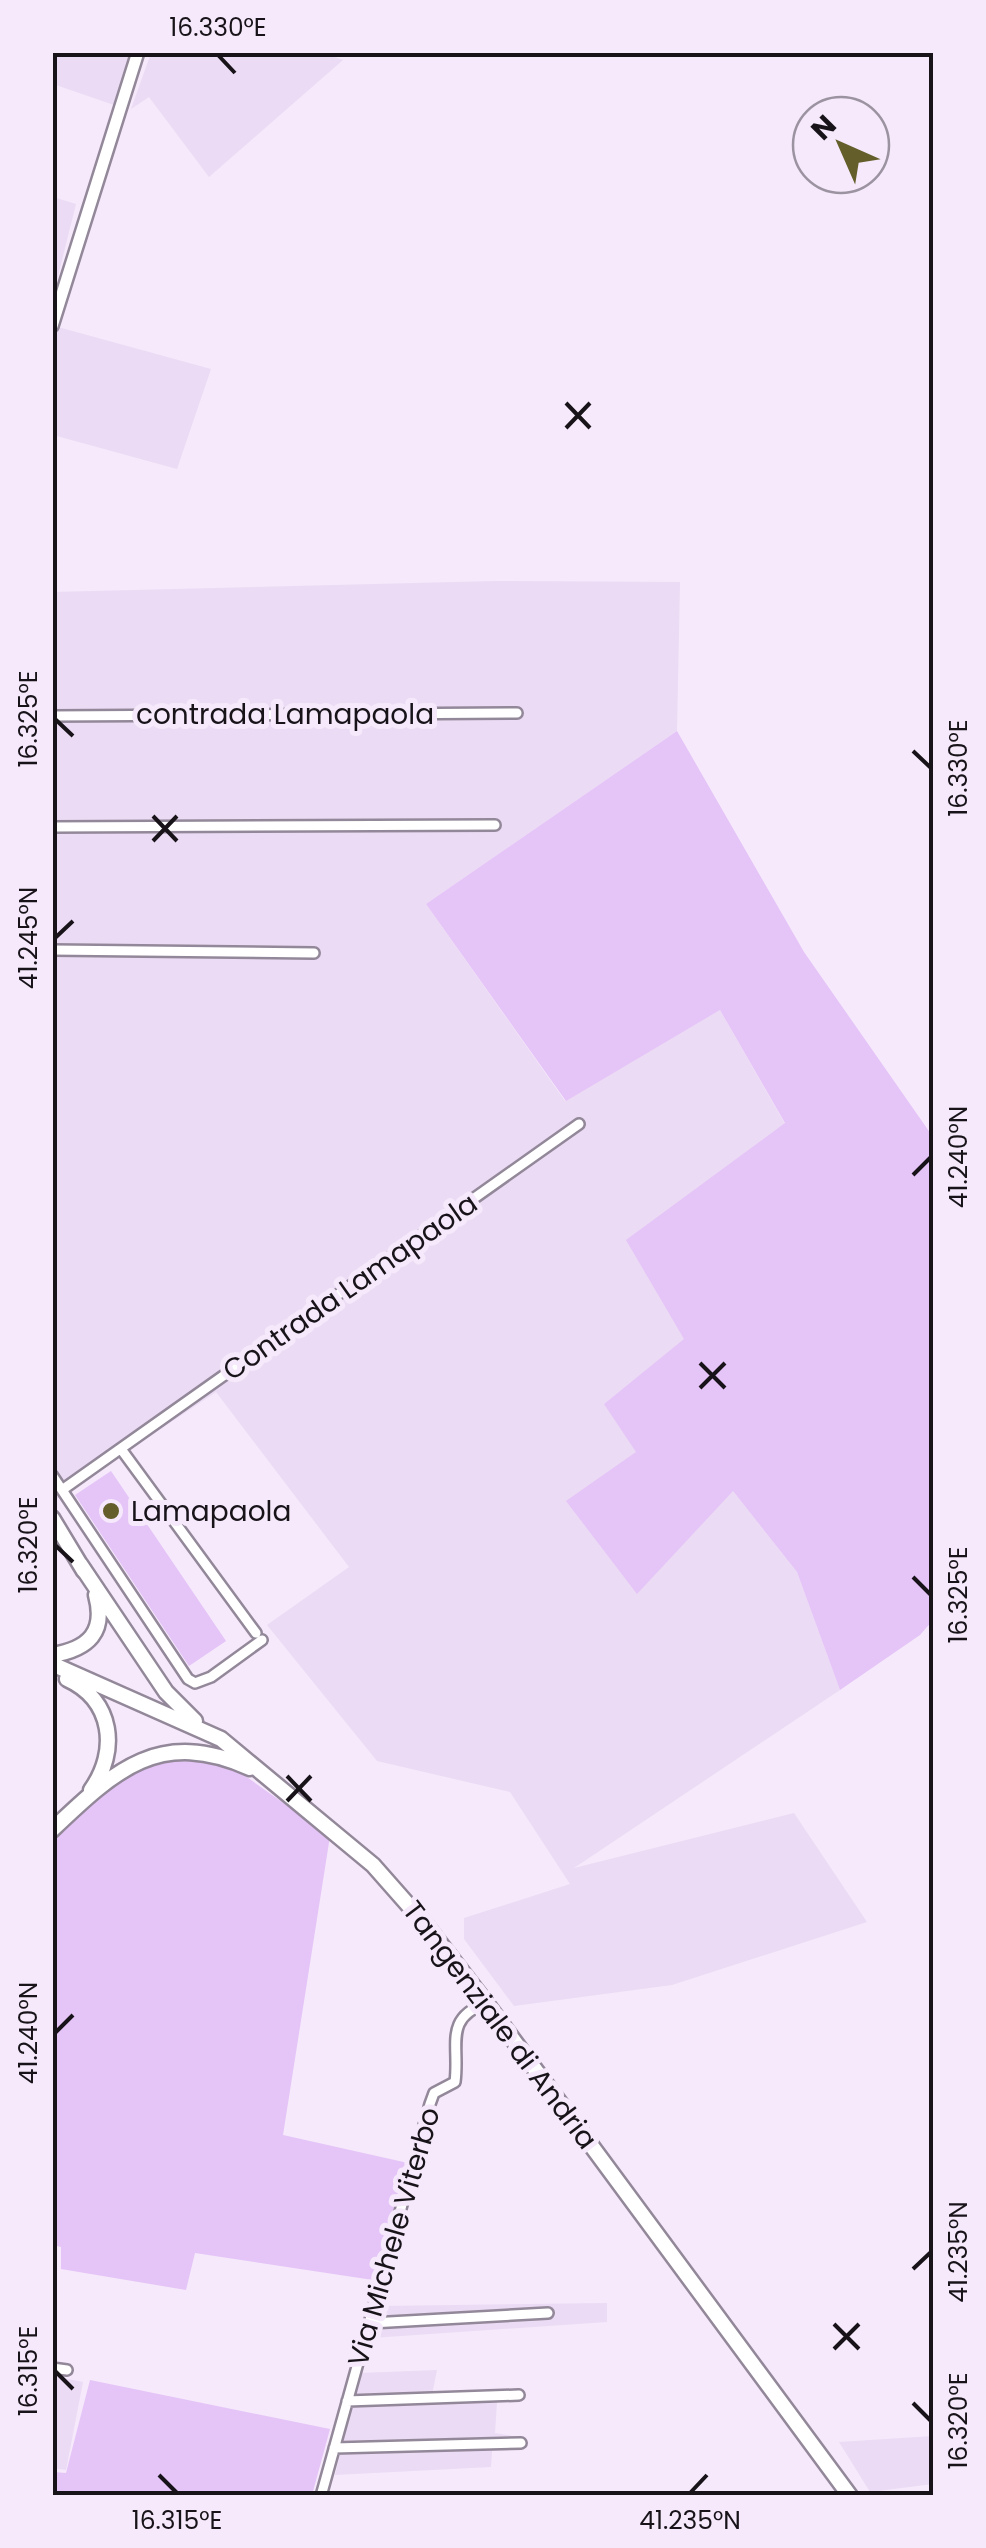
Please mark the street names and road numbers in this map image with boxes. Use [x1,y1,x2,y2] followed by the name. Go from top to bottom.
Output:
[136,695,434,734] street label: contrada Lamapaola
[215,1184,485,1390] street label: Contrada Lamapaola
[394,1893,606,2157] street label: Tangenziale di Andria
[338,2103,450,2371] street label: Via Michele Viterbo

